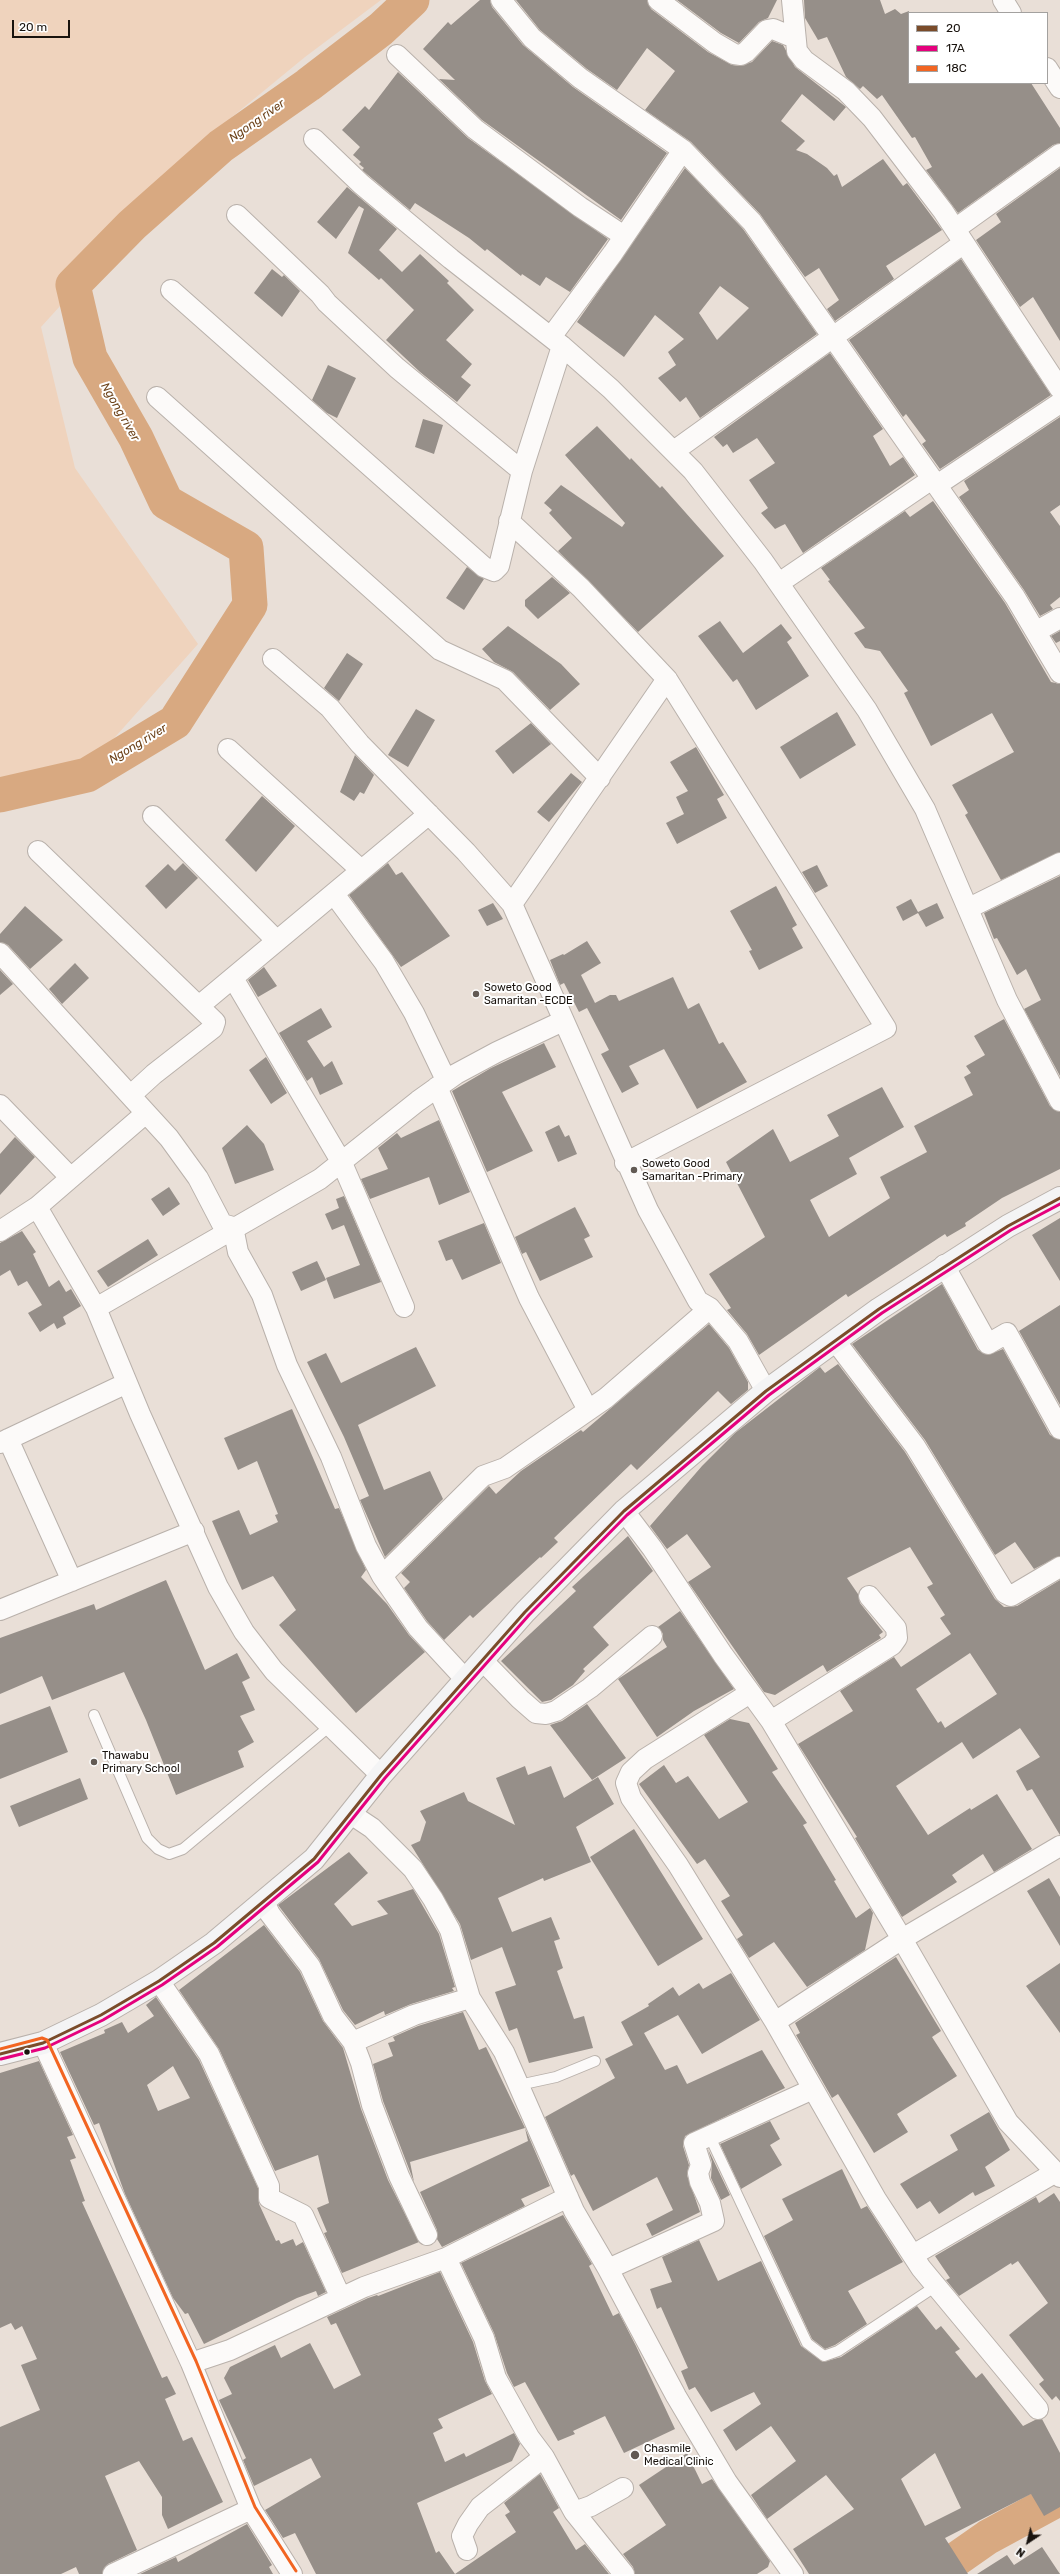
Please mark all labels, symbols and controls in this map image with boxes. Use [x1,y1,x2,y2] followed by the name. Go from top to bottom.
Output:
[14,12,72,38] scale bar
[908,12,1048,84] legend
[19,20,47,34] text: 20 m
[946,21,961,35] text: 20
[946,41,965,55] text: 17A
[946,61,967,75] text: 18C
[226,96,288,146] water label: Ngong river
[98,380,142,444] water label: Ngong river
[106,721,170,767] water label: Ngong river
[484,981,573,1007] place label: Soweto Good Samaritan -ECDE
[471,989,481,999] marker: Soweto Good Samaritan -ECDE
[642,1157,743,1183] place label: Soweto Good Samaritan -Primary
[629,1165,639,1175] marker: Soweto Good Samaritan -Primary
[102,1749,180,1775] place label: Thawabu Primary School
[89,1757,99,1767] marker: Thawabu Primary School
[22,2047,32,2057] unlabelled marker
[644,2442,714,2468] place label: Chasmile Medical Clinic
[629,2449,641,2461] marker: Chasmile Medical Clinic
[1008,2522,1048,2562] north arrow
[1014,2545,1028,2560] text: N

